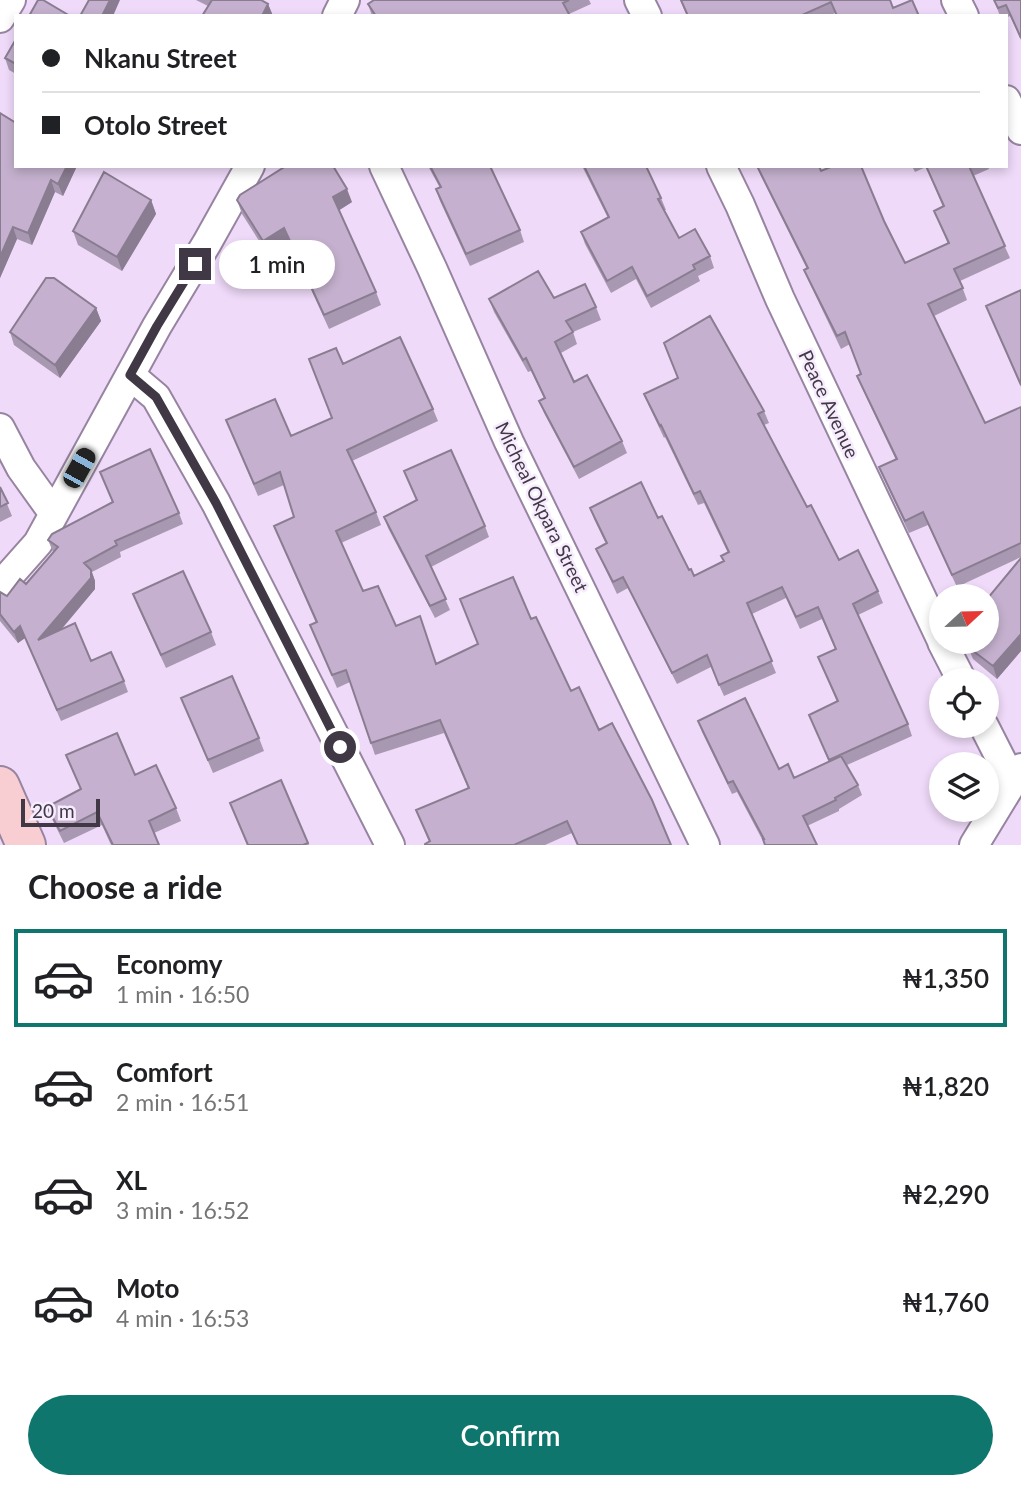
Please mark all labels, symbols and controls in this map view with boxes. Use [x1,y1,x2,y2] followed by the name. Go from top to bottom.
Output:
[84,42,237,74] text: Nkanu Street
[84,109,227,141] text: Otolo Street
[220,240,335,288] callout: 1 min
[179,248,211,280] route end
[249,250,305,278] text: 1 min
[794,346,864,461] street label: Peace Avenue
[491,418,594,596] street label: Micheal Okpara Street
[60,445,99,491] car
[929,584,999,654] north arrow
[929,584,999,822] map controls
[929,668,999,738] button: locate
[324,731,356,763] route start
[929,752,999,822] button: layers
[21,796,100,828] scale bar
[32,799,75,822] text: 20 m
[28,867,222,906] text: Choose a ride
[32,947,95,1010] icon: car
[116,948,222,980] text: Economy
[902,962,989,994] text: ₦1,350
[116,980,249,1008] text: 1 min · 16:50
[32,1055,95,1118] icon: car
[116,1056,213,1088] text: Comfort
[902,1070,989,1102] text: ₦1,820
[116,1088,249,1116] text: 2 min · 16:51
[32,1163,95,1226] icon: car
[116,1164,147,1196] text: XL
[902,1178,989,1210] text: ₦2,290
[116,1196,249,1224] text: 3 min · 16:52
[32,1271,95,1334] icon: car
[116,1272,179,1304] text: Moto
[902,1286,989,1318] text: ₦1,760
[116,1304,249,1332] text: 4 min · 16:53
[28,1395,993,1475] button: Confirm

